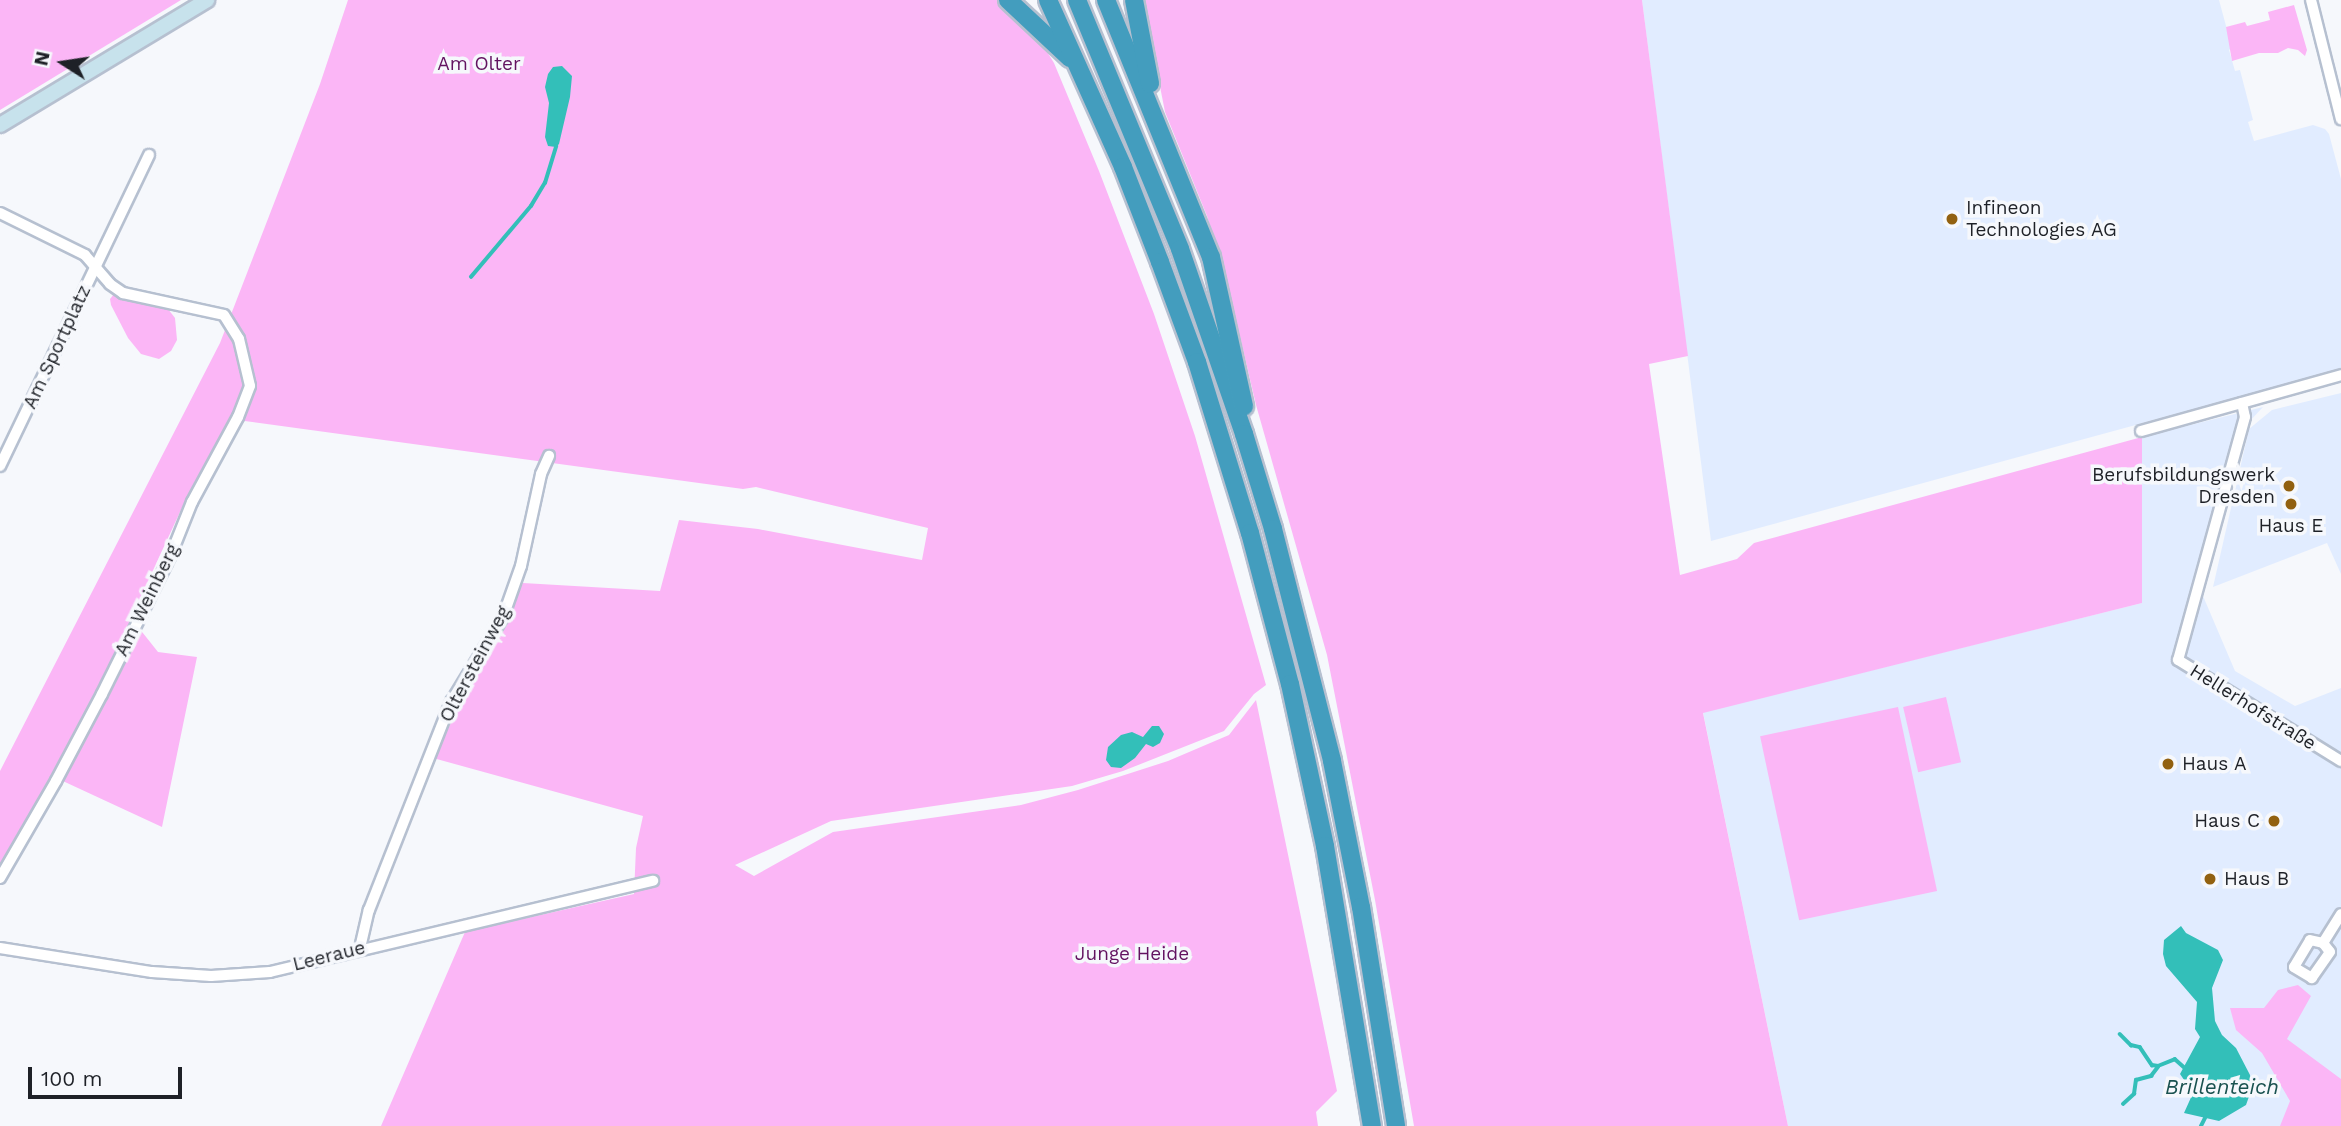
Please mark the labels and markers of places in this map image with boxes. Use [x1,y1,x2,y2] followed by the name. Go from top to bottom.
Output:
[1966,197,2118,241] place label: Infineon Technologies AG
[1944,211,1960,227] marker: Infineon Technologies AG
[2092,464,2275,508] place label: Berufsbildungswerk Dresden
[2281,478,2297,494] marker: Berufsbildungswerk Dresden
[2283,496,2299,512] marker: Haus E
[2259,515,2323,537] place label: Haus E
[2182,753,2247,775] place label: Haus A
[2160,756,2176,772] marker: Haus A
[2194,810,2260,832] place label: Haus C
[2266,813,2282,829] marker: Haus C
[2224,868,2289,890] place label: Haus B
[2202,871,2218,887] marker: Haus B

